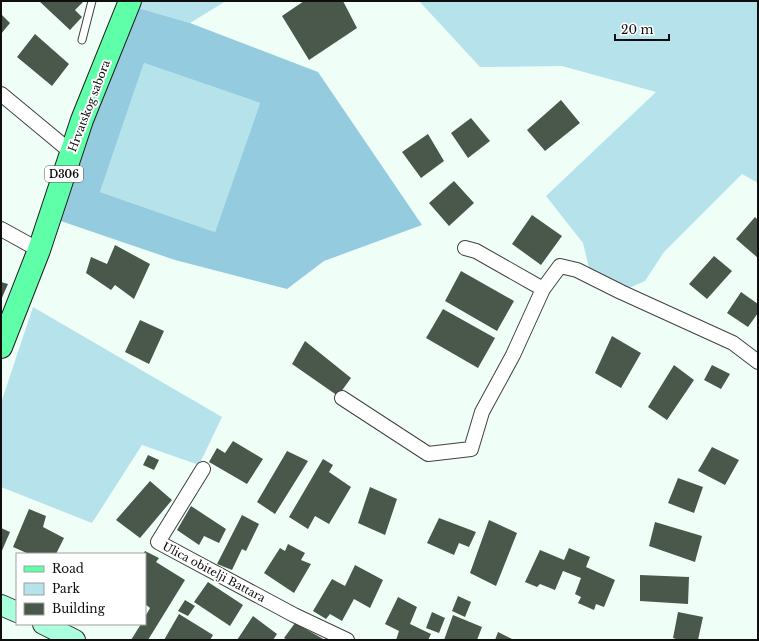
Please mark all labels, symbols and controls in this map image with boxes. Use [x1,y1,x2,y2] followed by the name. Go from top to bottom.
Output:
[615,16,669,42] scale bar
[621,22,653,37] text: 20 m
[65,57,113,154] street label: Hrvatskog sabora
[45,166,83,182] road number: D306
[160,539,269,605] street label: Ulica obitelji Battara
[16,553,146,625] legend
[52,561,84,576] text: Road
[52,581,80,596] text: Park
[52,601,106,616] text: Building

